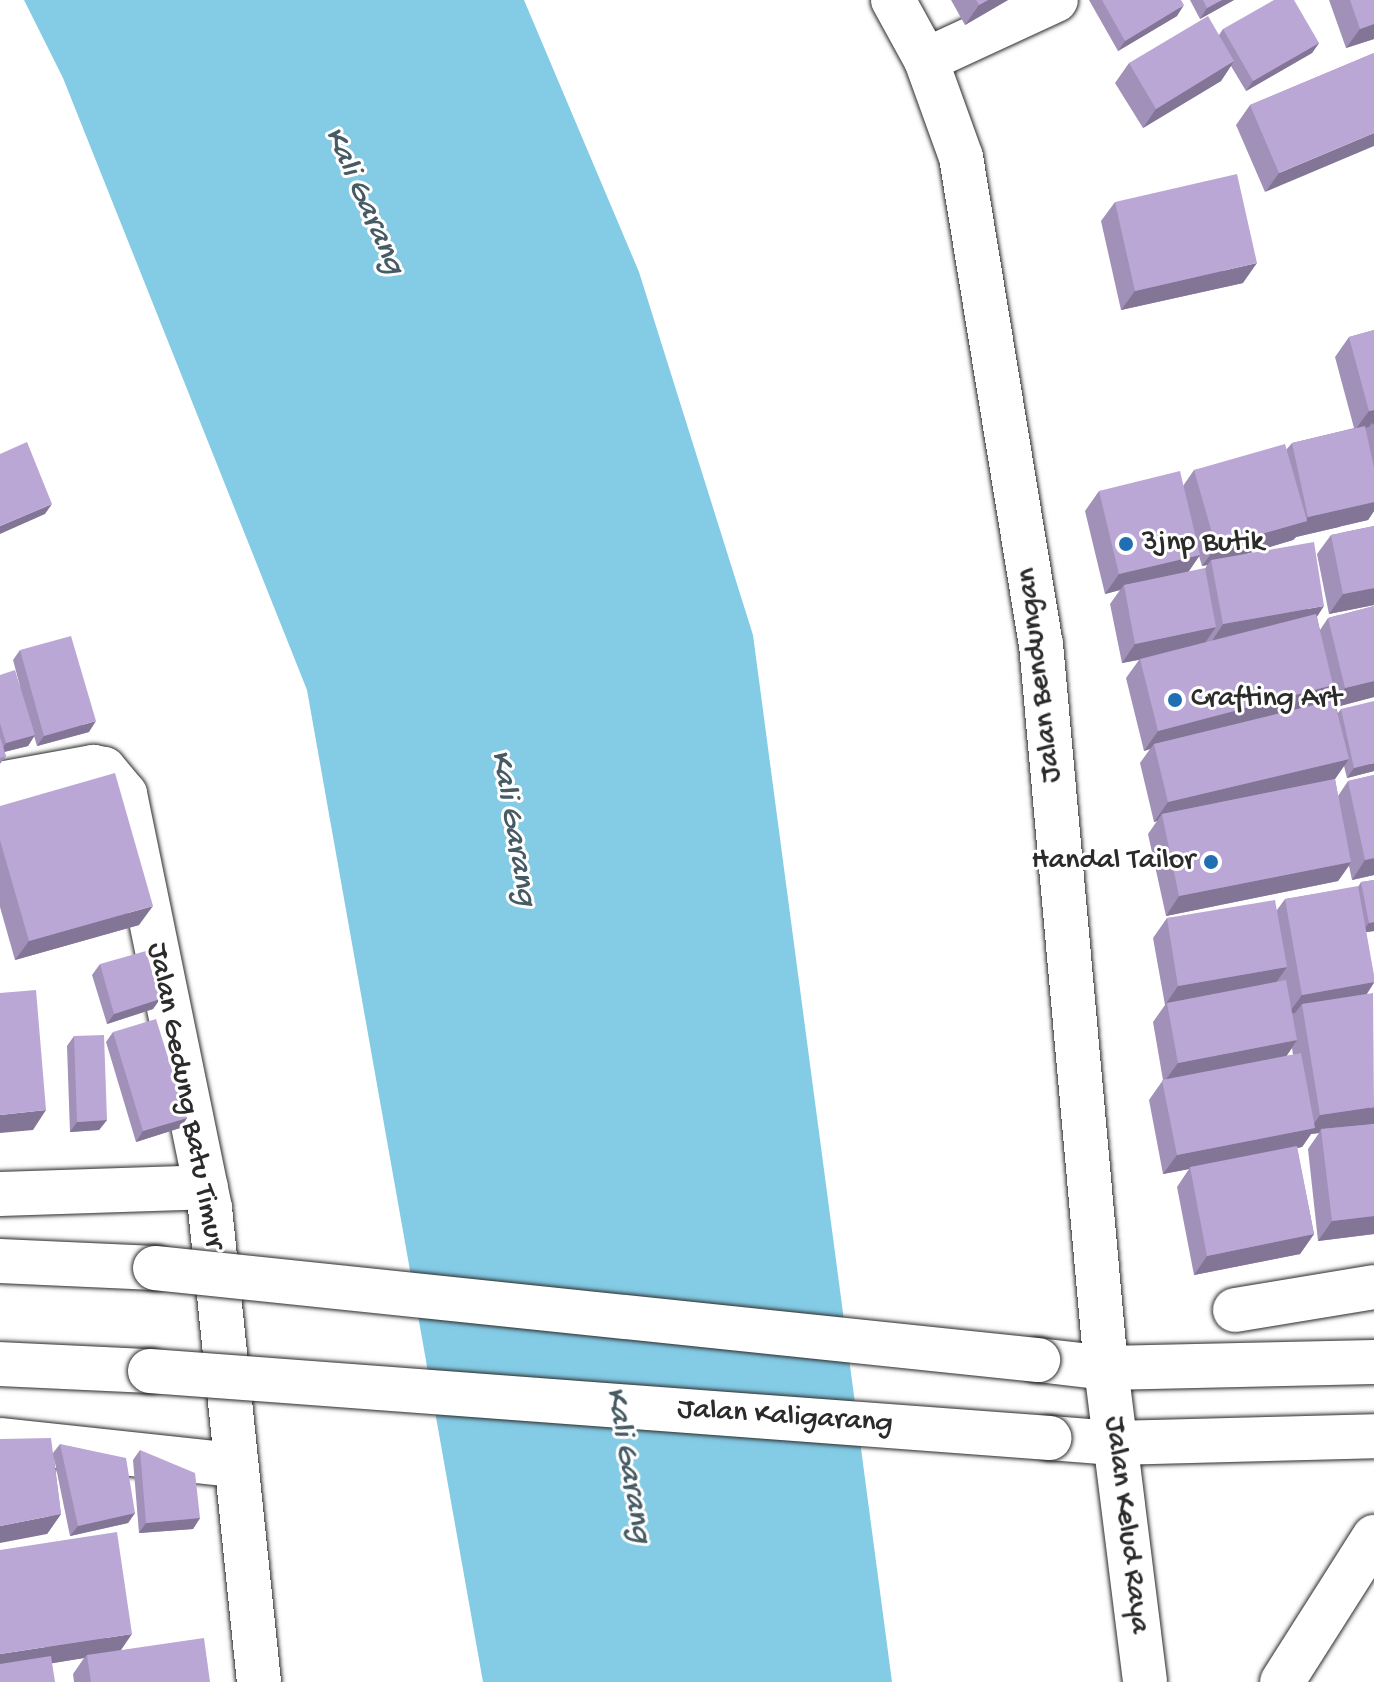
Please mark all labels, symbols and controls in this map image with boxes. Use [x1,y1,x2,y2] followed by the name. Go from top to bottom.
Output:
[313,121,413,281] water label: Kali Garang
[1142,526,1264,562] place label: 3jnp Butik
[1117,535,1135,553] marker: 3jnp Butik
[1010,566,1072,784] street label: Jalan Bendungan
[1191,682,1341,718] place label: Crafting Art
[1166,691,1184,709] marker: Crafting Art
[479,747,545,909] water label: Kali Garang
[1032,844,1195,880] place label: Handal Tailor
[1202,853,1220,871] marker: Handal Tailor
[137,940,231,1252] street label: Jalan Gedung Batu Timur
[594,1384,660,1546] water label: Kali Garang
[676,1393,894,1443] street label: Jalan Kaligarang
[1094,1414,1156,1636] street label: Jalan Kelud Raya

